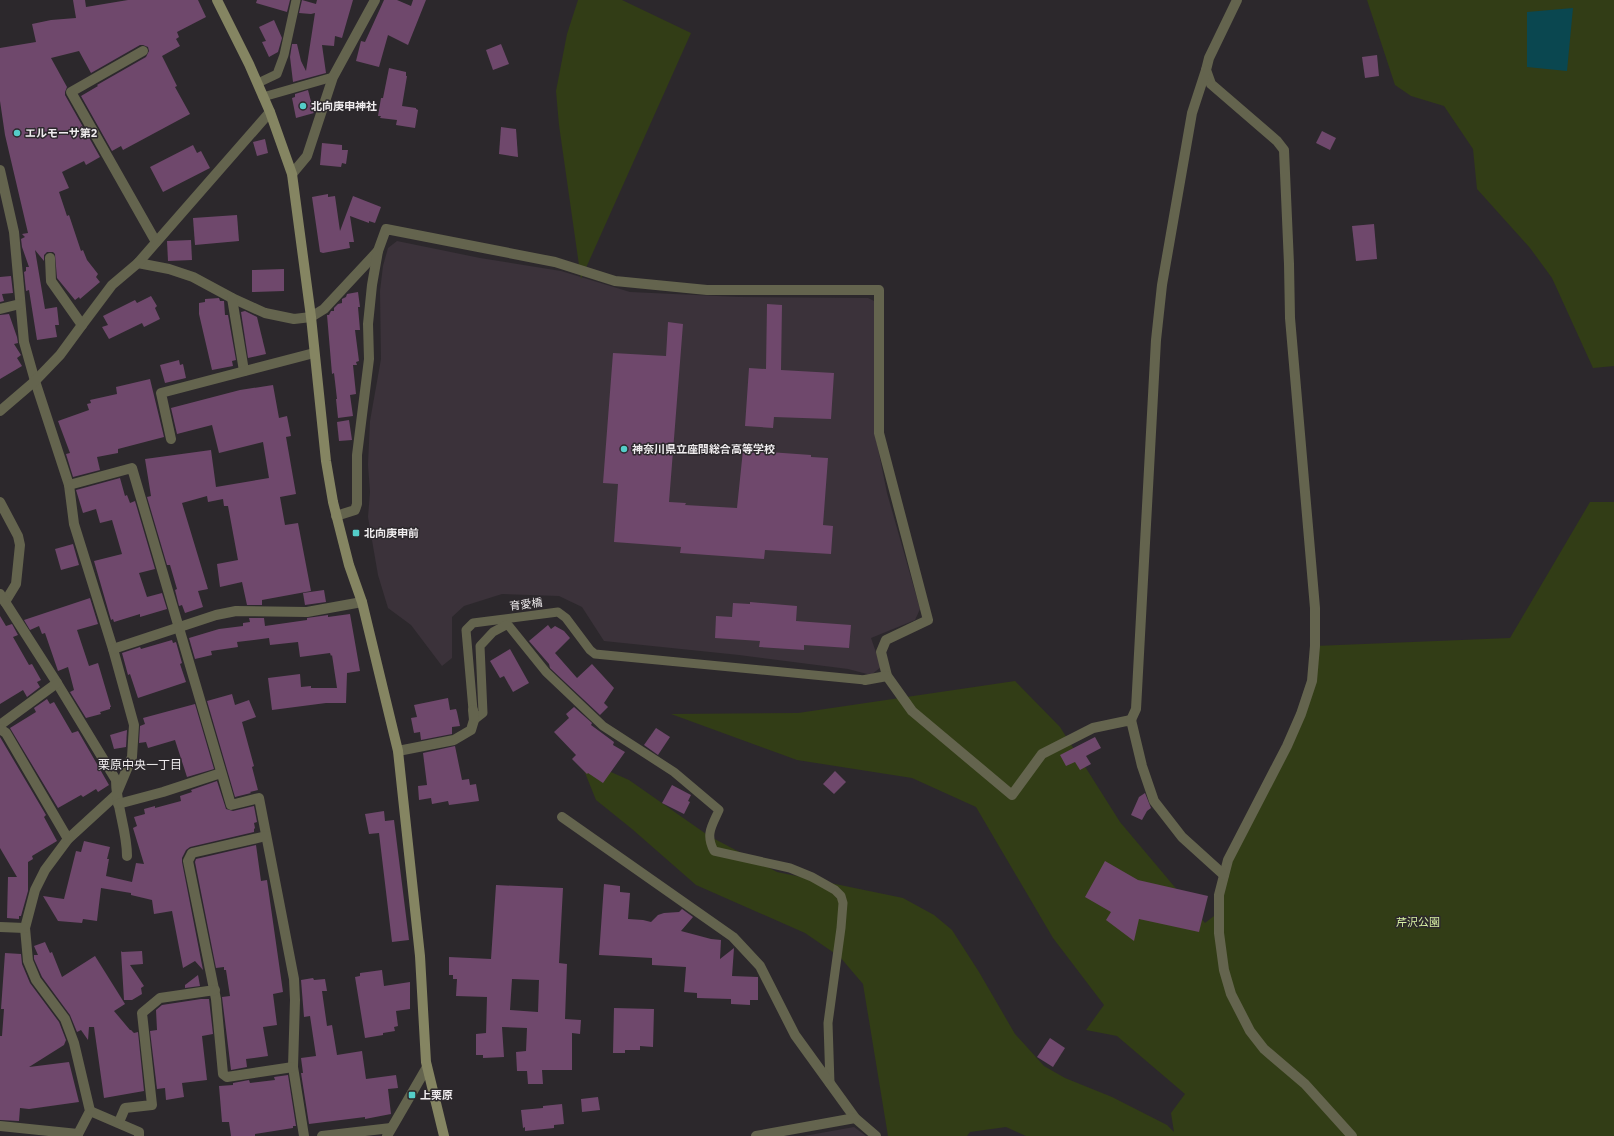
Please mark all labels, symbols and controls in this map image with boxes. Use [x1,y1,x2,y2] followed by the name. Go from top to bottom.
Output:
[311,99,377,113] place label: 北向庚申神社
[298,101,308,111] marker: 北向庚申神社
[25,126,98,140] place label: エルモーサ第2
[12,128,22,138] marker: エルモーサ第2
[632,442,775,456] place label: 神奈川県立座間総合高等学校
[619,444,629,454] marker: 神奈川県立座間総合高等学校
[364,526,419,540] place label: 北向庚申前
[351,528,361,538] marker: 北向庚申前
[509,595,543,613] street label: 育愛橋
[98,757,182,772] district label: 栗原中央一丁目
[1396,915,1440,929] park label: 芹沢公園
[420,1088,453,1102] place label: 上栗原
[407,1090,417,1100] marker: 上栗原

